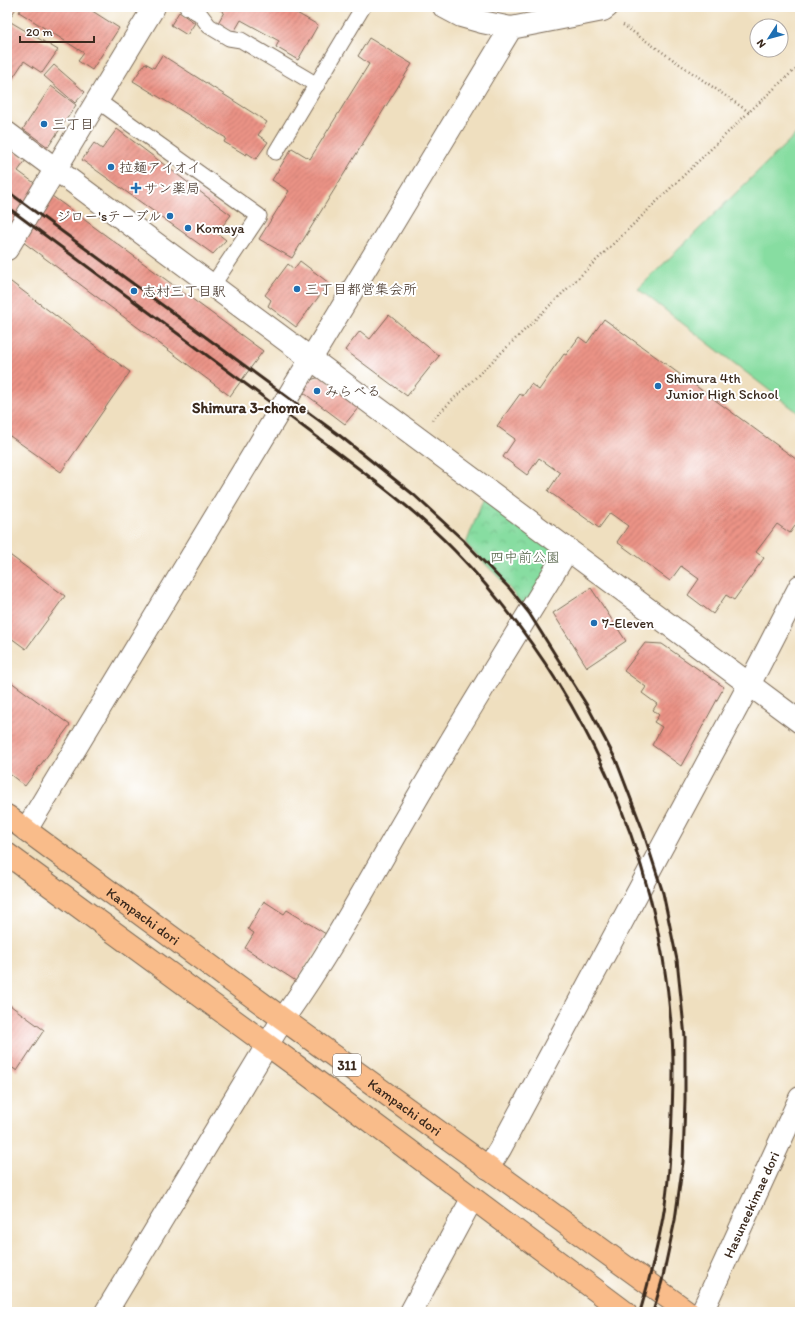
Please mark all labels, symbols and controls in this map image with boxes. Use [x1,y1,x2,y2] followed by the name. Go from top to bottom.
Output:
[20,18,94,44] scale bar
[749,18,789,58] north arrow
[26,25,53,39] text: 20 m
[754,37,769,50] text: N
[52,116,94,133] place label: 三丁目
[39,119,49,129] marker: 三丁目
[119,159,200,176] place label: 拉麺アイオイ
[106,162,116,172] marker: 拉麺アイオイ
[144,180,200,197] place label: サン薬局
[131,183,141,193] marker: サン薬局
[56,208,162,225] place label: ジロー'sテーブル
[165,211,175,221] marker: ジロー'sテーブル
[196,220,245,237] place label: Komaya
[183,223,193,233] marker: Komaya
[305,281,417,298] place label: 三丁目都営集会所
[142,283,226,300] place label: 志村三丁目駅
[292,284,302,294] marker: 三丁目都営集会所
[129,286,139,296] marker: 志村三丁目駅
[666,370,779,403] place label: Shimura 4th Junior High School
[653,381,663,391] marker: Shimura 4th Junior High School
[325,383,381,400] place label: みらべる
[312,386,322,396] marker: みらべる
[192,399,306,417] district label: Shimura 3-chome
[490,549,560,566] park label: 四中前公園
[602,615,654,632] place label: 7-Eleven
[589,618,599,628] marker: 7-Eleven
[103,884,183,949] street label: Kampachi dori
[333,1054,361,1076] road number: 311
[365,1075,445,1140] street label: Kampachi dori
[720,1149,783,1261] street label: Hasuneekimae dori

